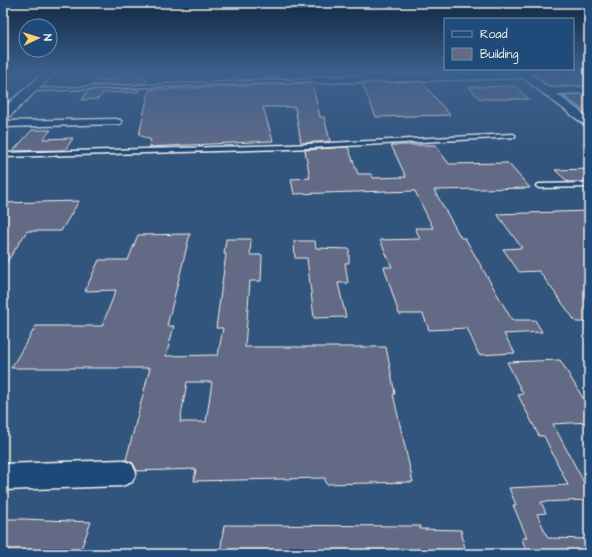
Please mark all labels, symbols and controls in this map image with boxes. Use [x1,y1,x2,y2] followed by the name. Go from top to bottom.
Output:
[18,18,58,58] north arrow
[444,18,574,70] legend
[480,26,508,43] text: Road
[40,33,55,41] text: N
[480,46,518,64] text: Building

